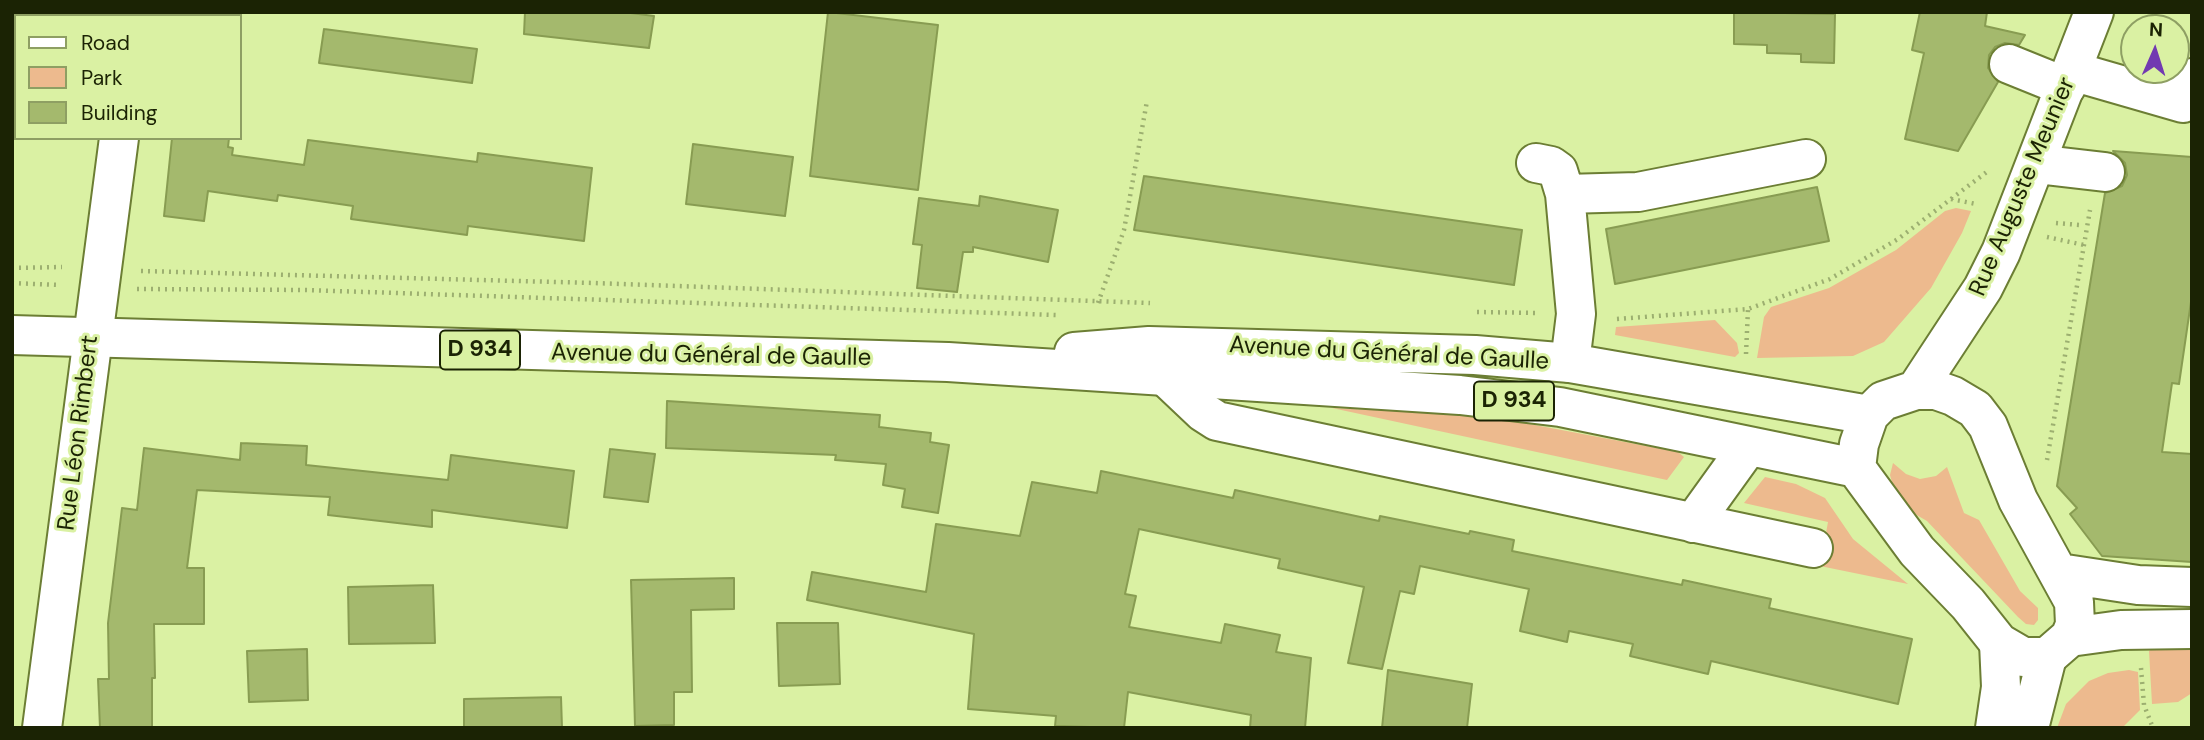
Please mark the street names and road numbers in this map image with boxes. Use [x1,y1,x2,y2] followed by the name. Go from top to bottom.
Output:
[1964,73,2082,301] street label: Rue Auguste Meunier
[440,330,520,370] road number: D 934
[1228,331,1550,377] street label: Avenue du Général de Gaulle
[53,334,105,532] street label: Rue Léon Rimbert
[551,339,871,373] street label: Avenue du Général de Gaulle
[1474,382,1554,420] road number: D 934

